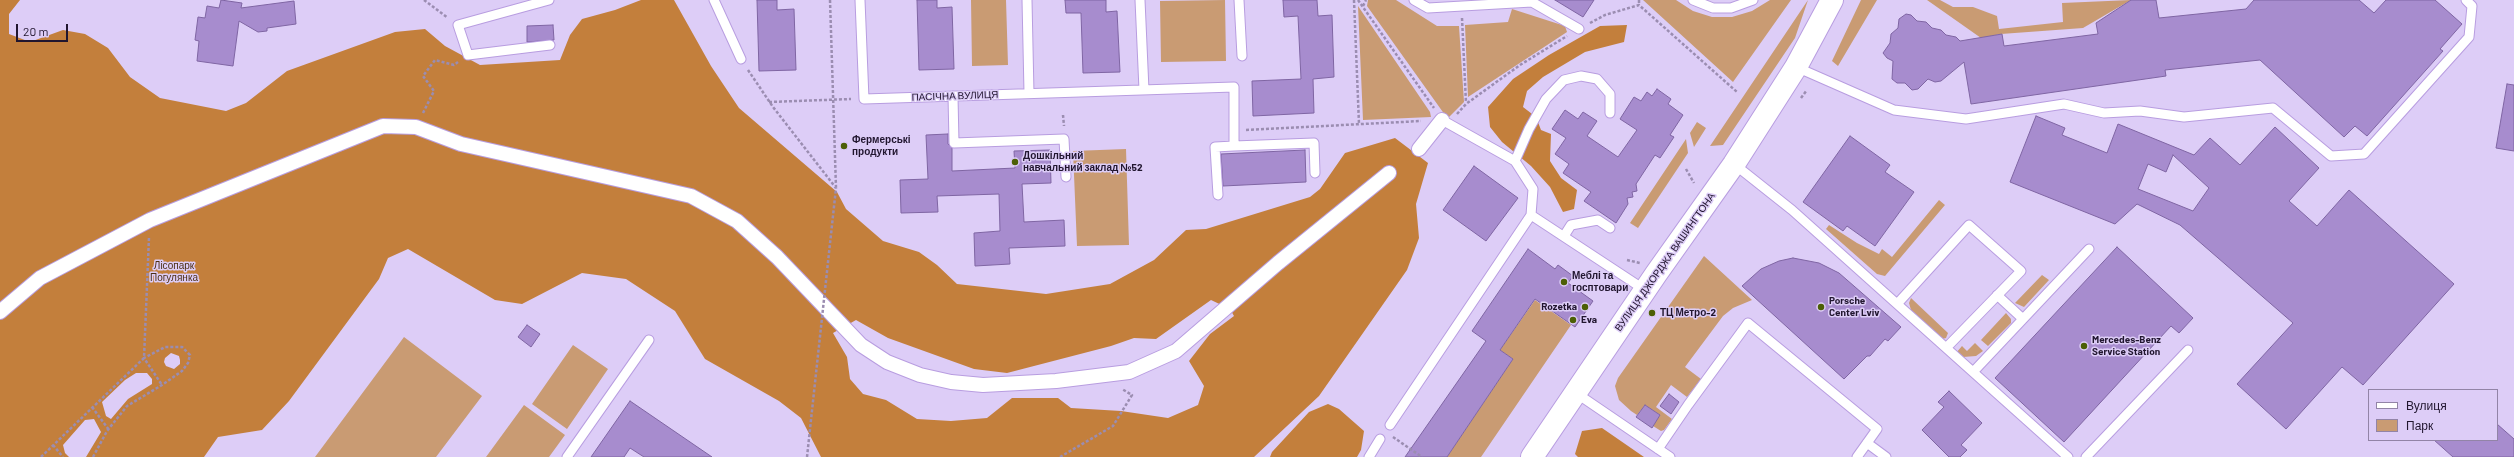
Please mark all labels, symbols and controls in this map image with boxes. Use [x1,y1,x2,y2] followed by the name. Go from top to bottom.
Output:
[18,16,70,42] scale bar
[23,24,49,38] text: 20 m
[911,88,999,104] street label: ПАСІЧНА ВУЛИЦЯ
[852,134,911,158] place label: Фермерські продукти
[839,141,849,151] marker: Фермерські продукти
[1023,150,1142,174] place label: Дошкільний навчальний заклад №52
[1010,157,1020,167] marker: Дошкільний навчальний заклад №52
[1612,190,1718,334] street label: ВУЛИЦЯ ДЖОРДЖА ВАШИНГТОНА
[150,260,198,284] park label: Лісопарк Погулянка
[1572,270,1628,294] place label: Меблі та госптовари
[1559,277,1569,287] marker: Меблі та госптовари
[1829,295,1879,318] place label: Porsche Center Lviv
[1541,301,1577,313] place label: Rozetka
[1580,302,1590,312] marker: Rozetka
[1816,302,1826,312] marker: Porsche Center Lviv
[1660,307,1716,319] place label: ТЦ Метро-2
[1647,308,1657,318] marker: ТЦ Метро-2
[1581,314,1597,326] place label: Eva
[1568,315,1578,325] marker: Eva
[2092,334,2161,358] place label: Mercedes-Benz Service Station
[2079,341,2089,351] marker: Mercedes-Benz Service Station
[2368,389,2498,441] legend
[2406,398,2447,412] text: Вулиця
[2406,418,2433,432] text: Парк

